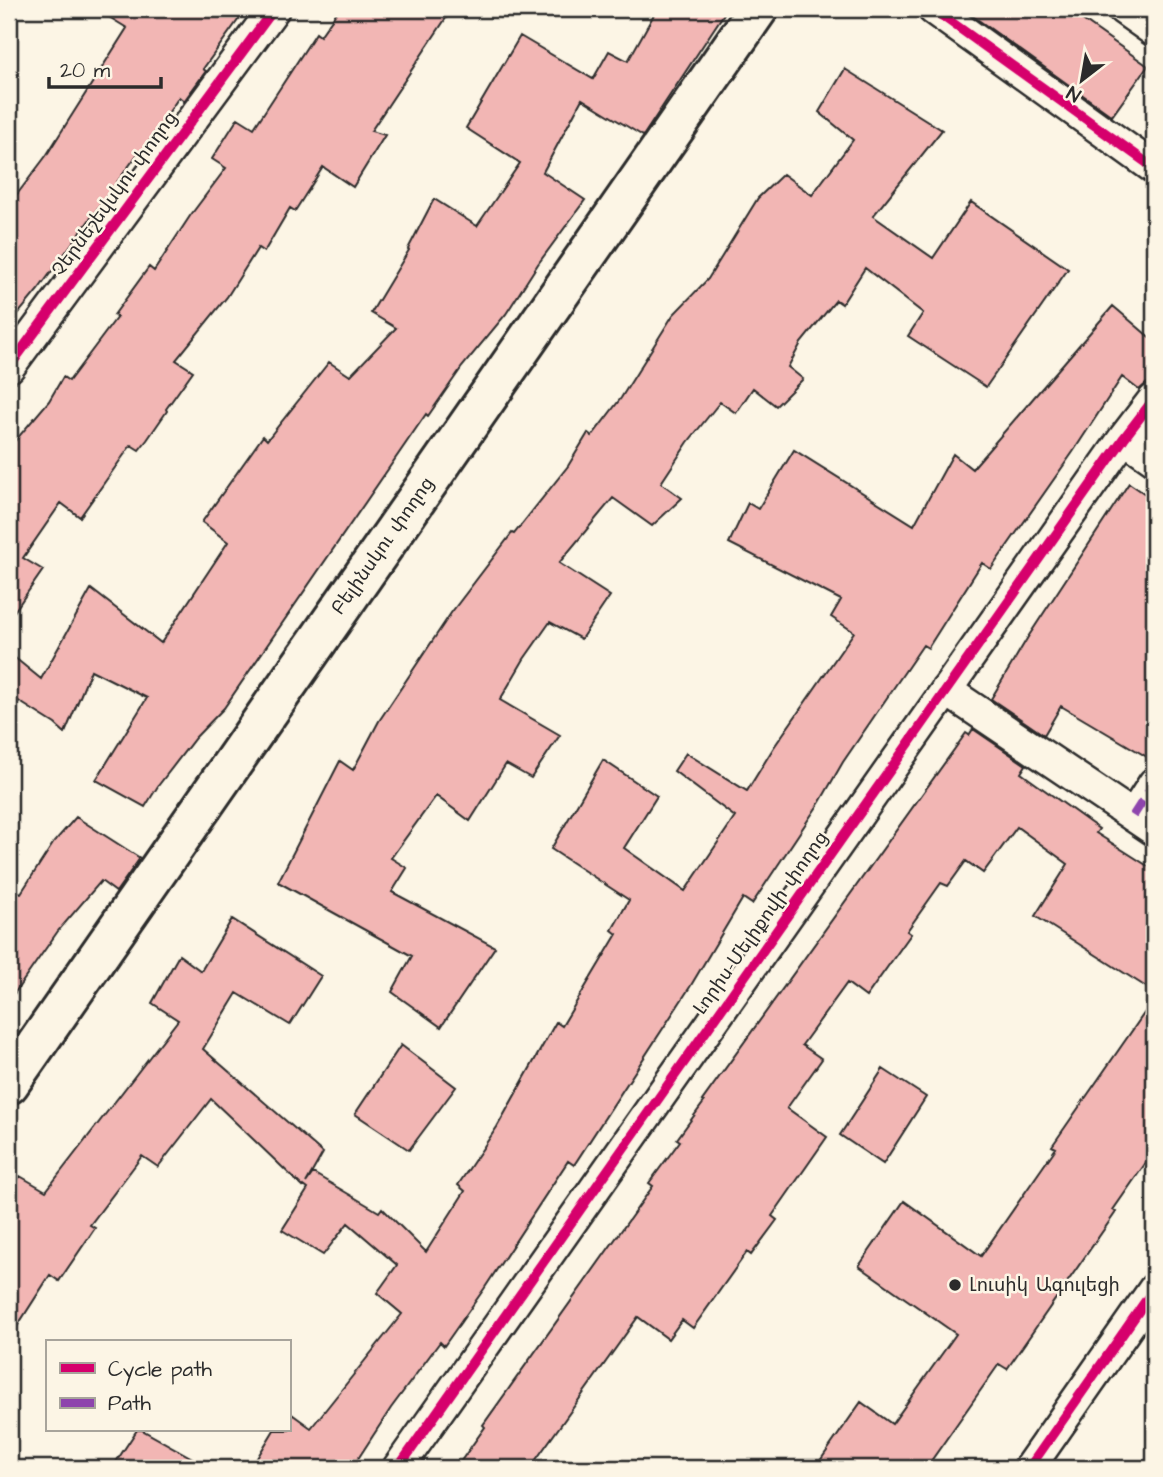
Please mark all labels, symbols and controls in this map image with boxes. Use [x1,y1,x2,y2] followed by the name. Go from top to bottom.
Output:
[49,46,161,90] scale bar
[1048,46,1118,116] north arrow
[60,56,111,85] text: 20 m
[1062,79,1086,108] text: N
[46,106,184,282] street label: Չերնեշեվսկու փողոց
[325,472,441,620] street label: Բելինսկու փողոց
[687,826,835,1020] street label: Լորիս-Մելիքովի փողոց
[969,1272,1120,1299] place label: Լուսիկ Ագուլեցի
[947,1277,963,1293] marker: Լուսիկ Ագուլեցի
[46,1340,290,1432] legend
[108,1355,213,1386] text: Cycle path
[108,1389,152,1418] text: Path

